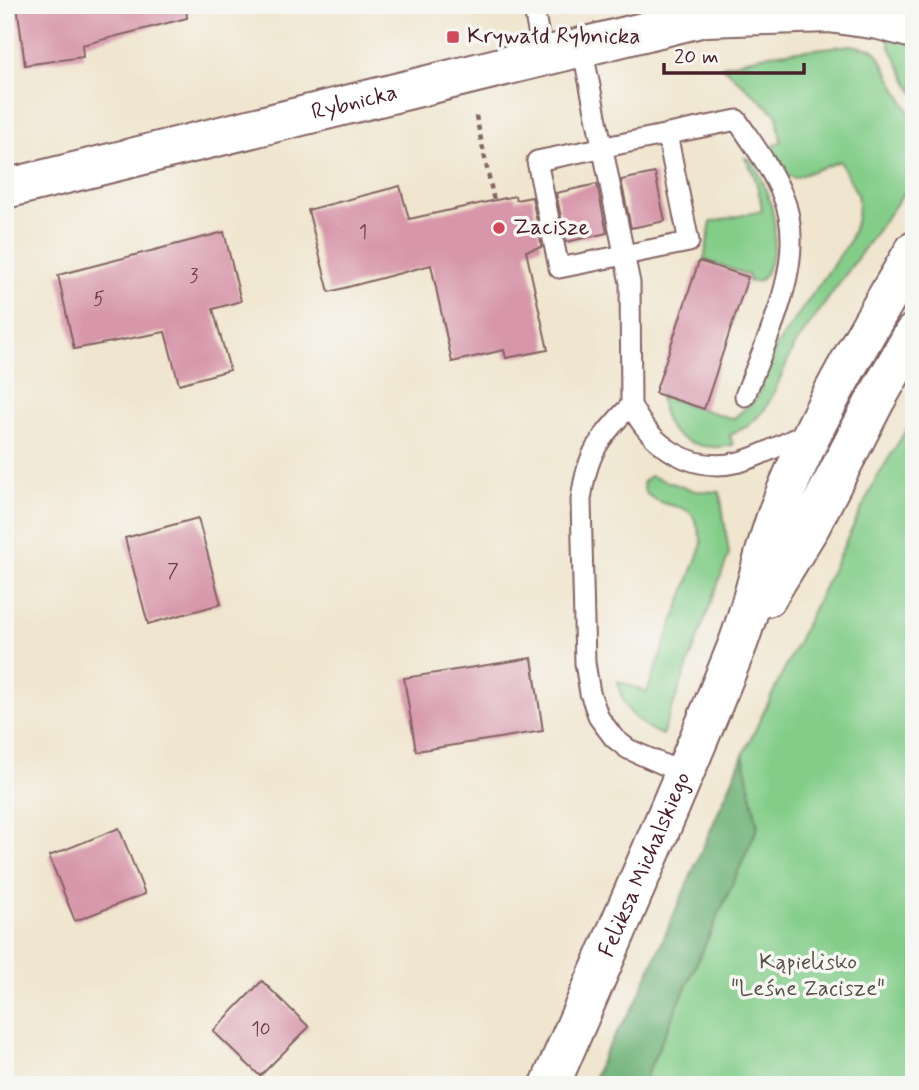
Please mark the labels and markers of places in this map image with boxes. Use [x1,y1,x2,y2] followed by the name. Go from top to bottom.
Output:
[467,22,641,52] place label: Krywałd Rybnicka
[445,29,461,45] marker: Krywałd Rybnicka
[513,213,590,243] place label: Zacisze
[491,220,507,236] marker: Zacisze

